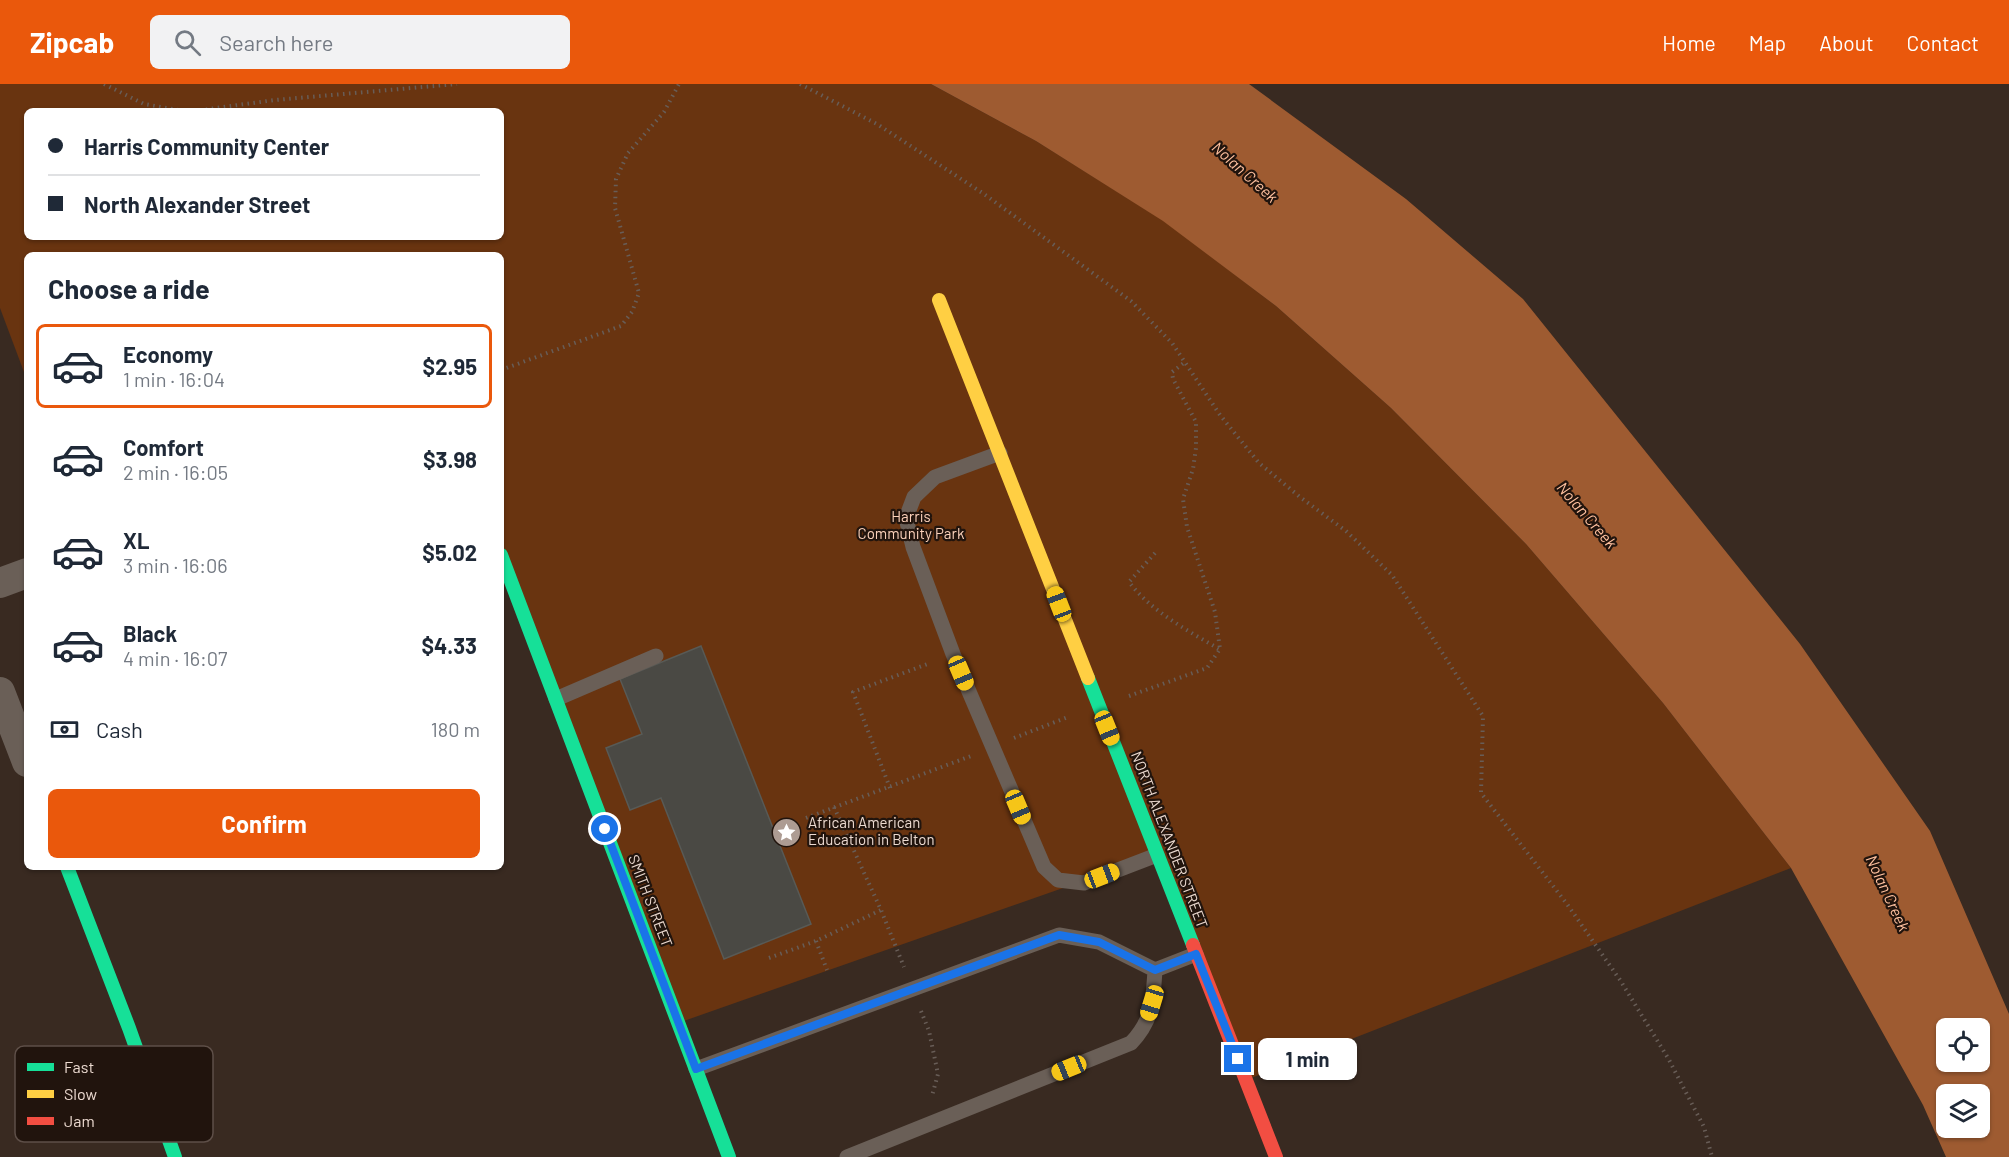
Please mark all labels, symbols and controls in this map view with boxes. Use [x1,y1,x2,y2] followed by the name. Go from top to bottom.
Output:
[150,15,570,69] search box
[30,25,114,59] text: Zipcab
[171,26,204,59] icon: search
[219,29,334,55] text: Search here
[1662,30,1716,55] text: Home
[1749,30,1786,55] text: Map
[1819,30,1874,55] text: About
[1907,30,1979,55] text: Contact
[84,133,329,159] text: Harris Community Center
[1209,137,1282,206] water label: Nolan Creek
[84,191,310,217] text: North Alexander Street
[48,272,210,304] text: Choose a ride
[51,339,105,393] icon: car
[123,341,213,367] text: Economy
[423,353,477,379] text: $2.95
[123,367,225,391] text: 1 min · 16:04
[51,432,105,486] icon: car
[123,434,204,460] text: Comfort
[423,446,477,472] text: $3.98
[123,460,228,484] text: 2 min · 16:05
[1553,478,1622,552] water label: Nolan Creek
[858,507,965,542] park label: Harris Community Park
[51,525,105,579] icon: car
[123,527,149,553] text: XL
[422,539,477,565] text: $5.02
[123,553,228,577] text: 3 min · 16:06
[1044,584,1074,624] car
[51,618,105,672] icon: car
[123,620,177,646] text: Black
[421,632,477,658] text: $4.33
[123,646,227,670] text: 4 min · 16:07
[946,653,976,693] car
[1092,708,1122,748] car
[48,713,81,746] icon: cash
[96,716,143,742] text: Cash
[431,717,480,741] text: 180 m
[1128,749,1212,931] street label: NORTH ALEXANDER STREET
[1003,787,1033,827] car
[48,789,480,858] button: Confirm
[808,813,935,848] place label: African American Education in Belton
[591,815,618,842] route start
[771,816,803,848] place icon: African American Education in Belton
[625,852,677,949] street label: SMITH STREET
[1863,852,1914,934] water label: Nolan Creek
[1082,861,1122,891] car
[1138,983,1166,1023] car
[1936,1018,1990,1138] map controls
[1936,1018,1990,1072] button: locate
[1259,1038,1358,1080] callout: 1 min
[1224,1045,1251,1072] route end
[15,1046,213,1142] legend
[1286,1047,1329,1071] text: 1 min
[1049,1053,1089,1083] car
[64,1057,94,1076] text: Fast
[64,1084,97,1103] text: Slow
[1936,1084,1990,1138] button: layers
[64,1111,95,1130] text: Jam

